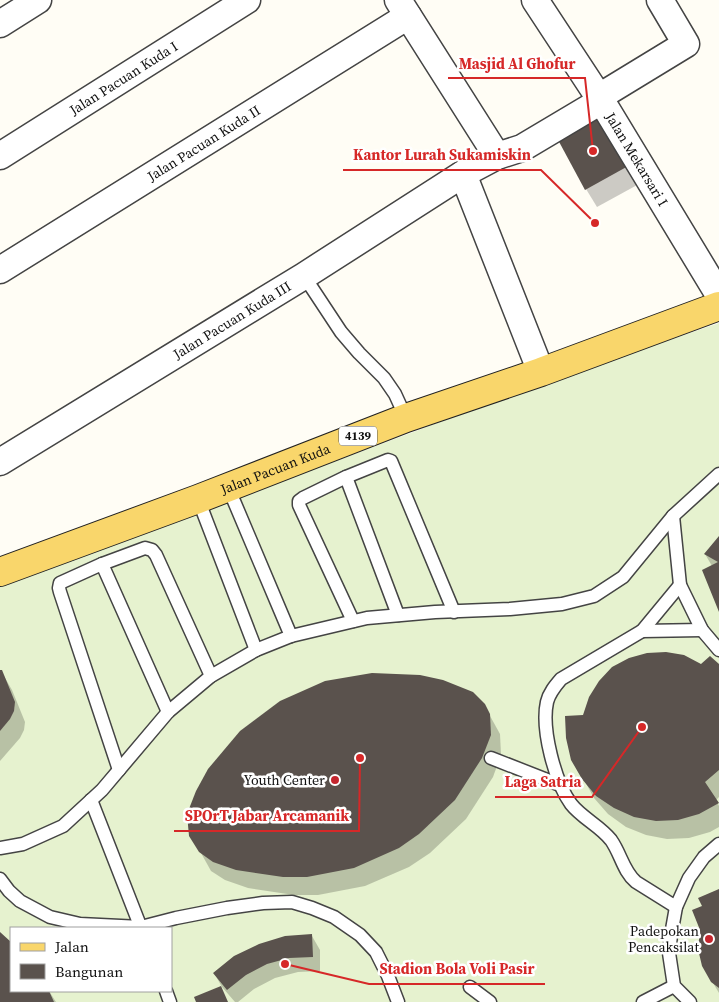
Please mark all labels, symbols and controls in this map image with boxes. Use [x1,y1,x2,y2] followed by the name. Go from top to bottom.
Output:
[65,36,181,120] street label: Jalan Pacuan Kuda I
[448,48,585,78] callout: Masjid Al Ghofur
[459,53,575,74] text: Masjid Al Ghofur
[143,100,264,186] street label: Jalan Pacuan Kuda II
[600,108,673,210] street label: Jalan Mekarsari I
[343,140,541,170] callout: Kantor Lurah Sukamiskin
[353,144,531,165] text: Kantor Lurah Sukamiskin
[168,276,295,364] street label: Jalan Pacuan Kuda III
[339,426,377,446] road number: 4139
[217,438,334,500] street label: Jalan Pacuan Kuda
[495,767,592,797] callout: Laga Satria
[243,770,325,790] place label: Youth Center
[505,771,582,792] text: Laga Satria
[329,774,341,786] marker: Youth Center
[174,801,359,831] callout: SPOrT Jabar Arcamanik
[185,805,349,826] text: SPOrT Jabar Arcamanik
[628,921,700,957] place label: Padepokan Pencaksilat
[10,927,172,992] legend
[703,933,715,945] marker: Padepokan Pencaksilat
[54,936,89,957] text: Jalan
[369,954,545,984] callout: Stadion Bola Voli Pasir
[380,958,535,979] text: Stadion Bola Voli Pasir
[55,961,123,982] text: Bangunan

